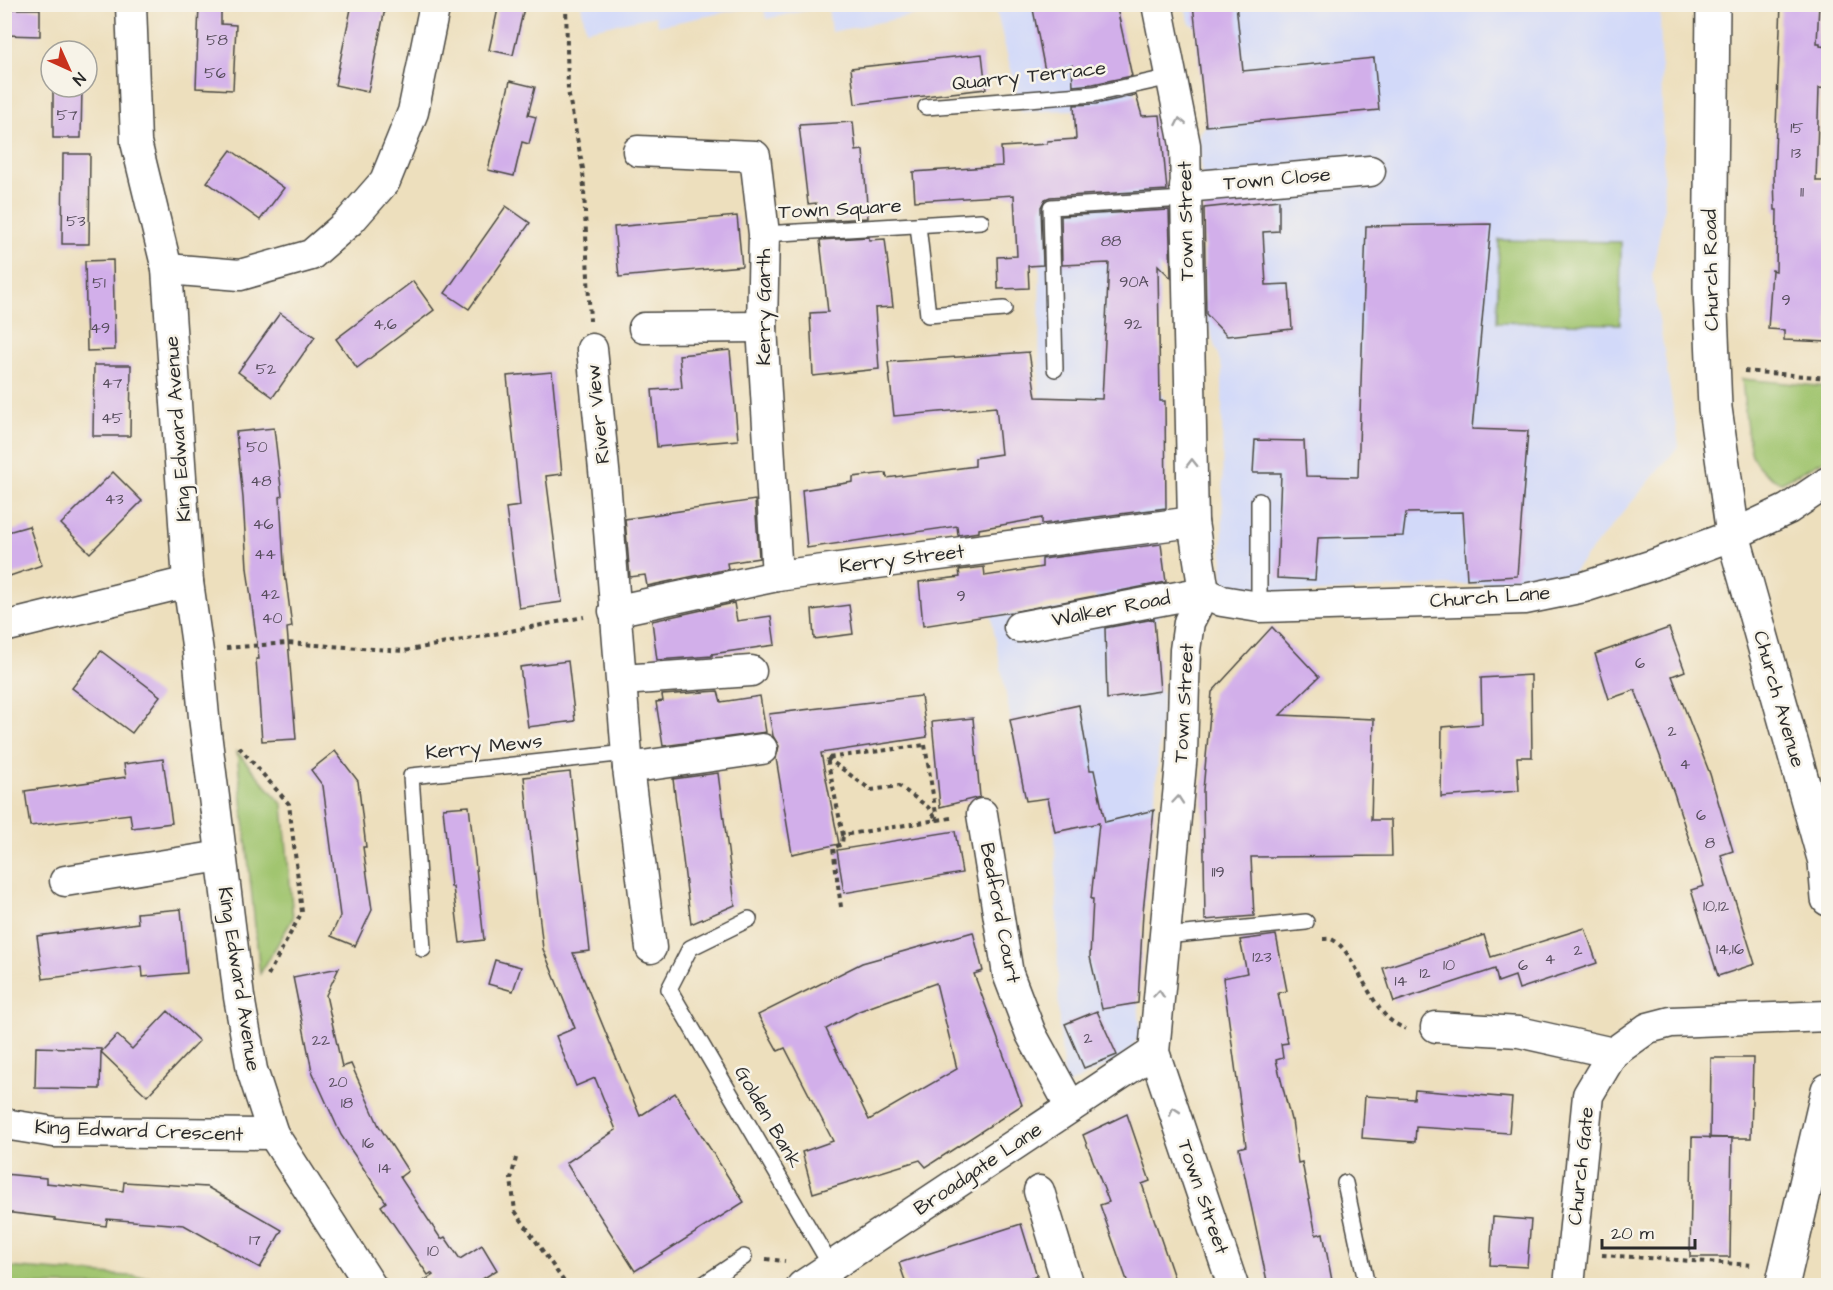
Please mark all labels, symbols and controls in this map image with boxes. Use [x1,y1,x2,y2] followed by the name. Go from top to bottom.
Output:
[206,29,228,51] house number: 58
[39,39,99,99] north arrow
[951,54,1108,99] street label: Quarry Terrace
[204,62,226,84] house number: 56
[68,68,90,90] text: N
[56,104,78,126] house number: 57
[1174,117,1187,127] one-way arrow
[1790,117,1804,139] house number: 15
[1791,142,1801,164] house number: 13
[1222,160,1332,198] street label: Town Close
[1171,161,1201,281] street label: Town Street
[1800,181,1804,203] house number: 11
[778,192,902,226] street label: Town Square
[1696,209,1726,331] street label: Church Road
[66,210,86,232] house number: 53
[1101,230,1121,252] house number: 88
[750,248,779,366] street label: Kerry Garth
[1119,271,1149,293] house number: 90A
[92,272,106,294] house number: 51
[1781,289,1791,311] house number: 9
[373,313,397,335] house number: 4,6
[1124,313,1142,335] house number: 92
[90,317,110,339] house number: 49
[158,335,199,523] street label: King Edward Avenue
[256,358,276,380] house number: 52
[579,363,617,465] street label: River View
[102,372,123,394] house number: 47
[101,407,124,429] house number: 45
[246,436,268,458] house number: 50
[1185,459,1198,468] one-way arrow
[250,470,272,492] house number: 48
[104,488,124,510] house number: 43
[253,513,273,535] house number: 46
[838,537,966,582] street label: Kerry Street
[254,543,276,565] house number: 44
[1429,579,1551,615] street label: Church Lane
[260,583,280,605] house number: 42
[1049,584,1173,634] street label: Walker Road
[956,585,966,607] house number: 9
[262,607,282,629] house number: 40
[1746,627,1812,771] street label: Church Avenue
[1167,643,1201,763] street label: Town Street
[1635,652,1645,674] house number: 6
[1667,720,1677,742] house number: 2
[424,727,544,768] street label: Kerry Mews
[1680,753,1691,775] house number: 4
[1171,795,1184,804] one-way arrow
[1696,804,1706,826] house number: 6
[1705,832,1715,854] house number: 8
[973,840,1027,986] street label: Bedford Court
[1211,861,1225,883] house number: 119
[210,885,267,1073] street label: King Edward Avenue
[1703,895,1729,917] house number: 10,12
[1716,938,1744,960] house number: 14,16
[1573,939,1583,961] house number: 2
[1252,946,1272,968] house number: 123
[1545,948,1556,970] house number: 4
[1443,954,1455,976] house number: 10
[1518,954,1528,976] house number: 6
[1419,962,1431,984] house number: 12
[1395,970,1408,992] house number: 14
[1152,989,1165,998] one-way arrow
[1083,1027,1093,1049] house number: 2
[312,1029,330,1051] house number: 22
[727,1061,809,1173] street label: Golden Bank
[328,1071,348,1093] house number: 20
[341,1092,353,1114] house number: 18
[1561,1105,1601,1227] street label: Church Gate
[1168,1106,1181,1117] one-way arrow
[34,1113,244,1150] street label: King Edward Crescent
[908,1116,1048,1223] street label: Broadgate Lane
[362,1132,374,1154] house number: 16
[1170,1136,1236,1258] street label: Town Street
[379,1157,392,1179] house number: 14
[1602,1212,1695,1250] scale bar
[1611,1221,1654,1246] text: 20 m
[249,1229,261,1251] house number: 17
[427,1240,439,1262] house number: 10

